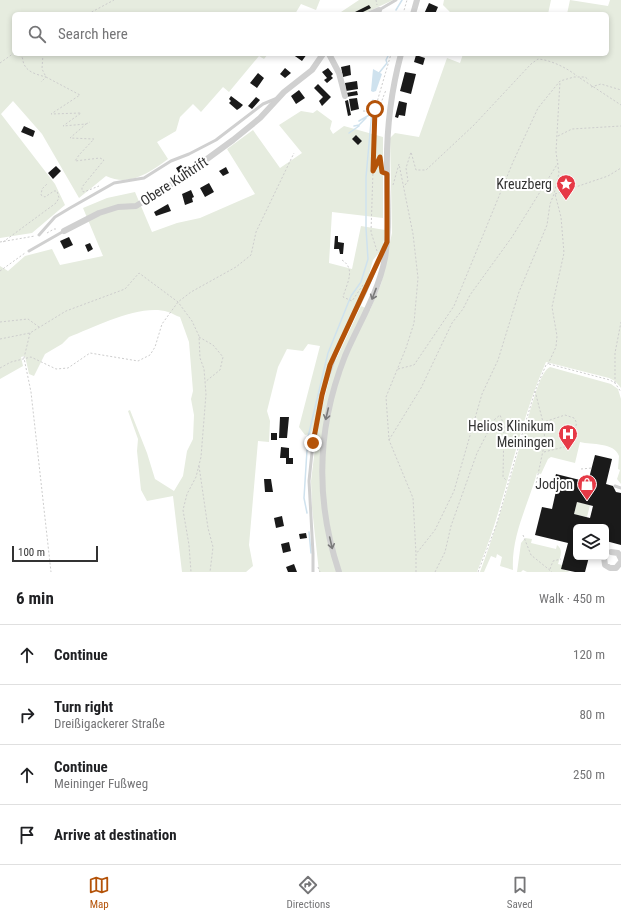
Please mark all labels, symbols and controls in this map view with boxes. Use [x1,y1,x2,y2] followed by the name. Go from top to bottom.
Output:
[12,12,609,56] search box
[26,23,48,45] icon: search
[58,25,128,43] text: Search here
[366,100,384,118] route start
[137,153,211,209] street label: Obere Kuhtrift
[555,173,577,201] place icon: Kreuzberg
[496,176,552,192] place label: Kreuzberg
[370,287,378,299] one-way arrow
[323,408,330,421] one-way arrow
[468,418,554,450] place label: Helios Klinikum Meiningen
[557,423,579,451] hospital icon: Helios Klinikum Meiningen
[304,434,322,452] route end
[576,473,598,501] shop icon: Jodjon
[535,476,573,492] place label: Jodjon
[573,524,609,560] map controls
[573,524,609,560] button: layers
[328,536,336,549] one-way arrow
[12,544,98,563] scale bar
[18,546,45,559] text: 100 m
[16,588,54,608] text: 6 min
[539,591,605,606] text: Walk · 450 m
[16,644,38,666] icon: ahead
[54,646,108,664] text: Continue
[573,647,605,662] text: 120 m
[54,698,113,716] text: Turn right
[16,704,38,726] icon: right
[579,707,605,722] text: 80 m
[54,716,165,731] text: Dreißigackerer Straße
[54,758,108,776] text: Continue
[16,764,38,786] icon: ahead
[573,767,605,782] text: 250 m
[54,776,148,791] text: Meininger Fußweg
[16,824,38,846] icon: arrive
[54,826,177,844] text: Arrive at destination
[88,874,110,911] tab: Map
[286,874,330,911] tab: Directions
[507,874,533,911] tab: Saved

